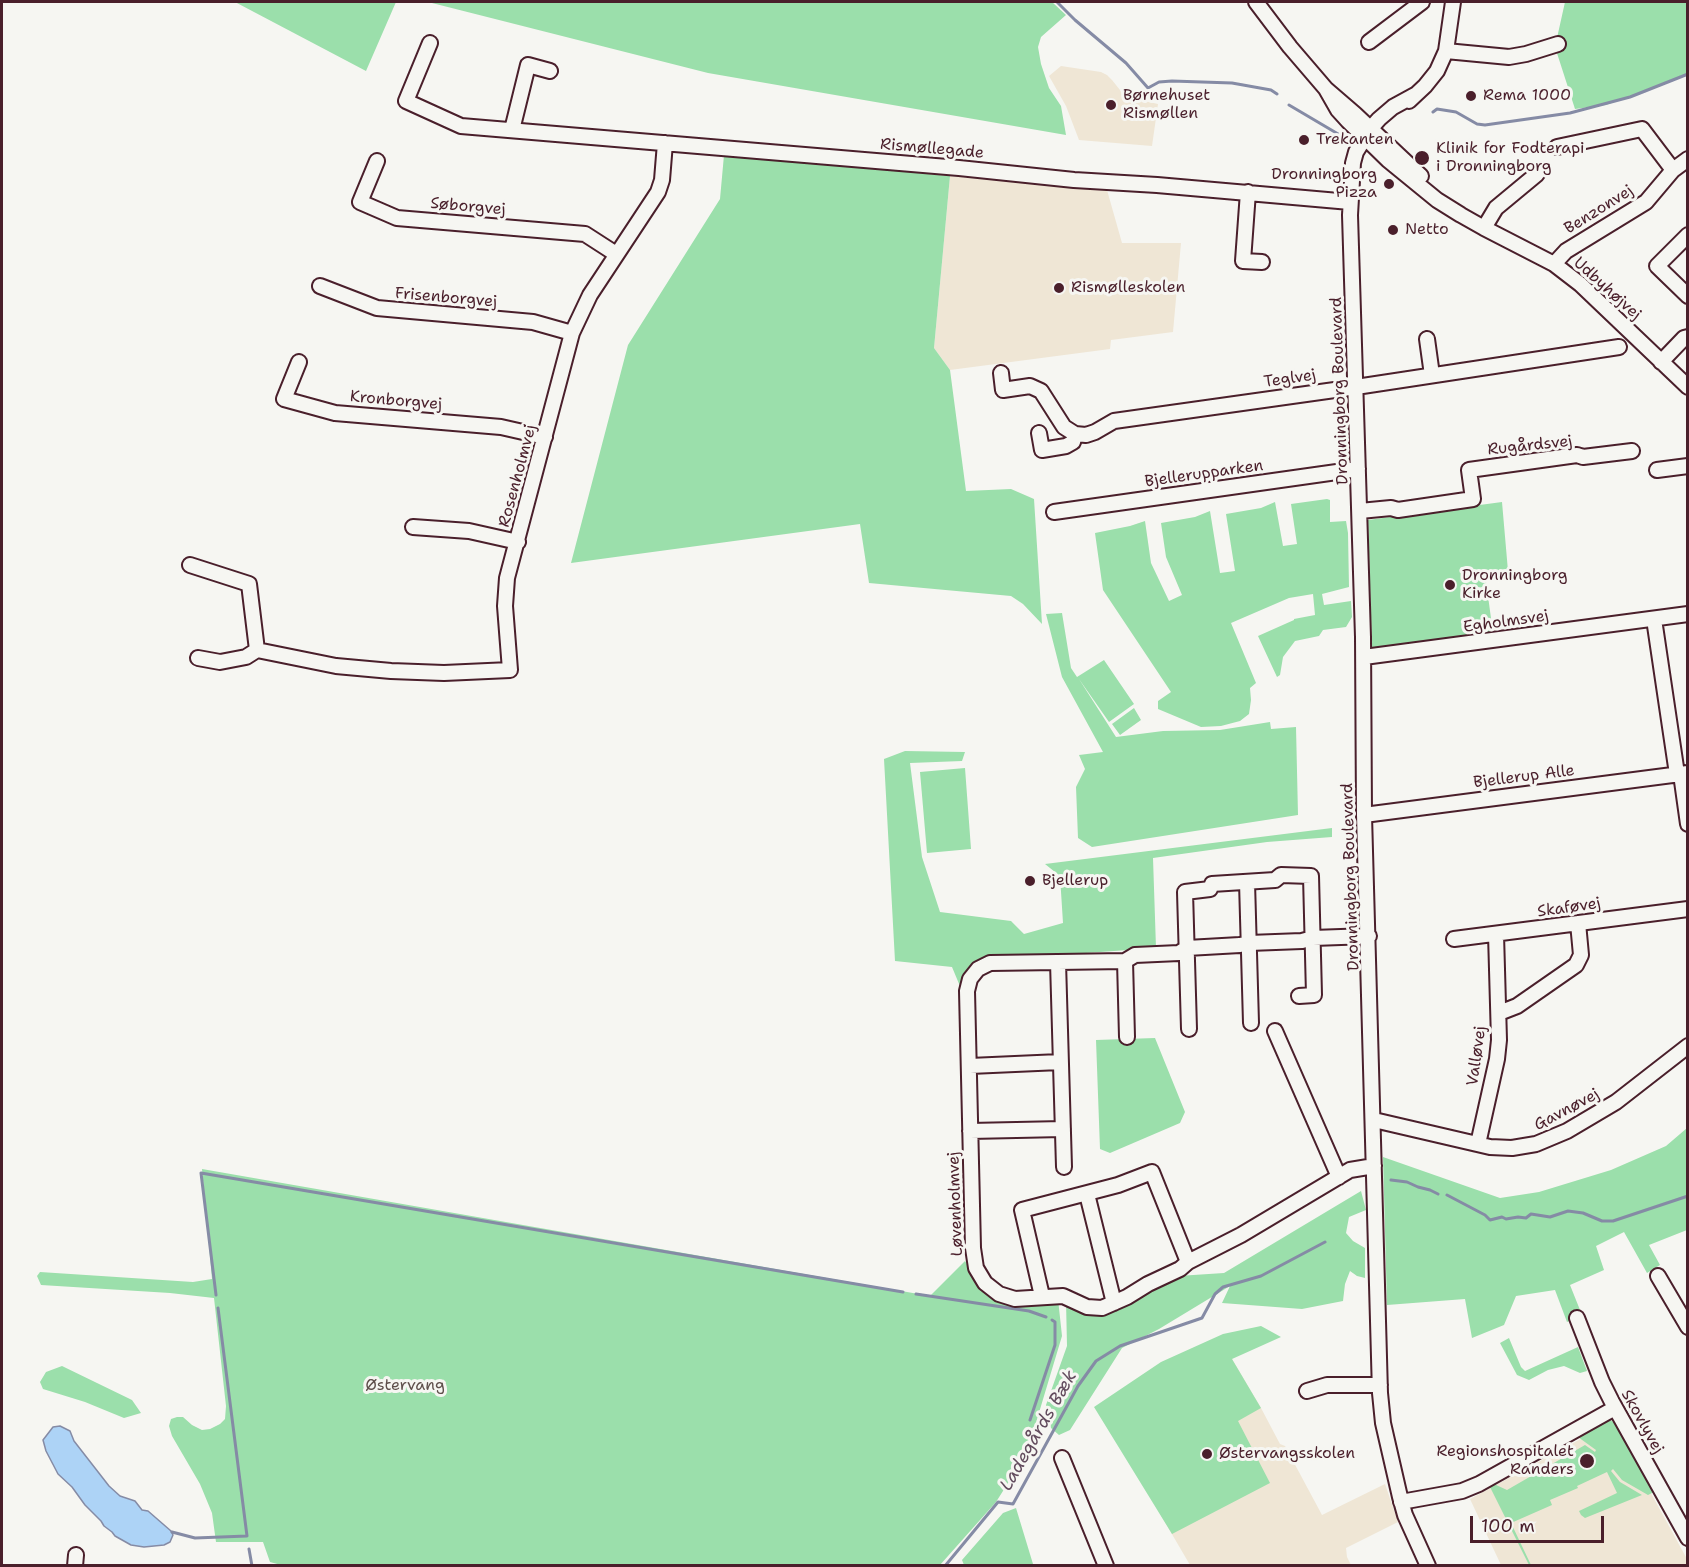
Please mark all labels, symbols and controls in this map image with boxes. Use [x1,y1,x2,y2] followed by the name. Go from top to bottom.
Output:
[1123,86,1210,124] place label: Børnehuset Rismøllen
[1483,86,1571,106] place label: Rema 1000
[1464,89,1478,103] marker: Rema 1000
[1104,98,1118,112] marker: Børnehuset Rismøllen
[1316,130,1394,150] place label: Trekanten
[1297,133,1311,147] marker: Trekanten
[879,135,985,163] street label: Rismøllegade
[1436,139,1585,177] place label: Klinik for Fodterapi i Dronningborg
[1413,149,1431,167] marker: Klinik for Fodterapi i Dronningborg
[1271,165,1377,203] place label: Dronningborg Pizza
[1382,177,1396,191] marker: Dronningborg Pizza
[1561,181,1637,239] street label: Benzonvej
[429,194,507,220] street label: Søborgvej
[1405,220,1449,240] place label: Netto
[1386,223,1400,237] marker: Netto
[1569,253,1645,325] street label: Udbyhøjvej
[1071,278,1185,298] place label: Rismølleskolen
[1052,281,1066,295] marker: Rismølleskolen
[394,284,498,312] street label: Frisenborgvej
[1327,297,1353,485] street label: Dronningborg Boulevard
[1263,366,1317,392] street label: Teglvej
[349,387,443,415] street label: Kronborgvej
[495,423,541,529] street label: Rosenholmvej
[1487,432,1573,460] street label: Rugårdsvej
[1144,456,1264,492] street label: Bjellerupparken
[1462,566,1568,604] place label: Dronningborg Kirke
[1443,578,1457,592] marker: Dronningborg Kirke
[1462,607,1550,637] street label: Egholmsvej
[1472,761,1576,793] street label: Bjellerup Alle
[1338,783,1364,971] street label: Dronningborg Boulevard
[1042,871,1108,891] place label: Bjellerup
[1023,874,1037,888] marker: Bjellerup
[1536,894,1602,922] street label: Skaføvej
[1463,1025,1491,1087] street label: Valløvej
[1531,1085,1603,1135] street label: Gavnøvej
[945,1151,967,1257] street label: Løvenholmvej
[996,1367,1082,1495] water label: Ladegårds Bæk
[365,1376,445,1396] park label: Østervang
[1617,1387,1667,1457] street label: Skovlyvej
[1436,1442,1574,1480] place label: Regionshospitalet Randers
[1219,1444,1355,1464] place label: Østervangsskolen
[1200,1447,1214,1461] marker: Østervangsskolen
[1578,1452,1596,1470] marker: Regionshospitalet Randers
[1473,1504,1606,1542] scale bar
[1481,1514,1535,1538] text: 100 m

